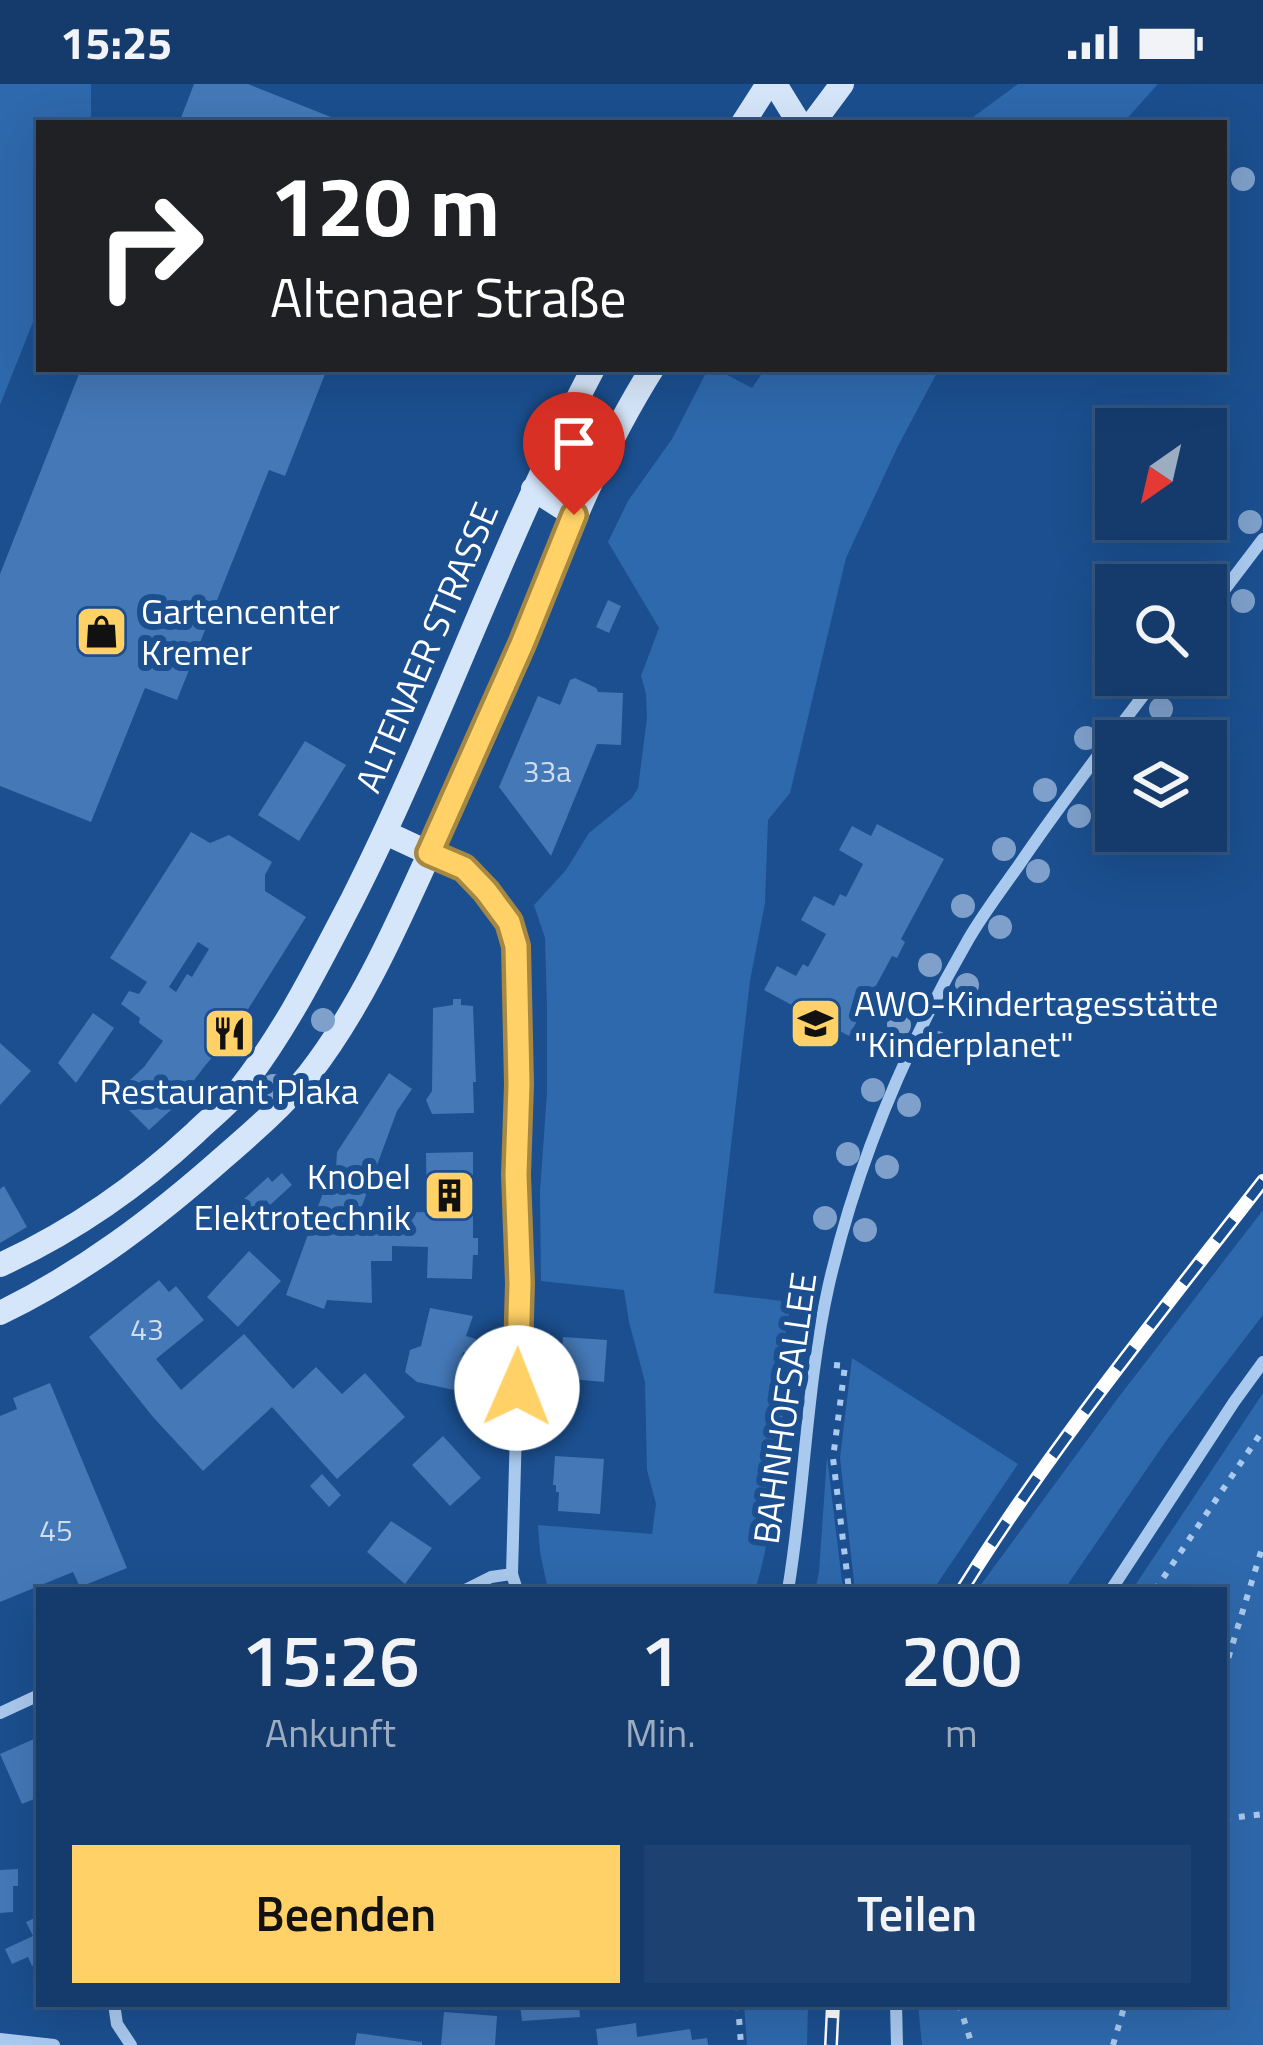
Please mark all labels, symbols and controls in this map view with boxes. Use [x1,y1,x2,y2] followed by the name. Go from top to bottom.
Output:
[60,8,172,76] text: 15:25
[270,141,500,269] text: 120 m
[72,168,228,324] icon: right
[270,256,627,338] text: Altenaer Straße
[523,392,625,515] pin
[1095,408,1227,540] north arrow
[1095,408,1227,852] map controls
[541,410,607,476] icon: arrive
[340,493,512,801] street label: ALTENAER STRASSE
[1095,564,1227,696] button: search
[141,583,340,679] place label: Gartencenter Kremer
[74,603,130,659] shop icon: Gartencenter Kremer
[1095,720,1227,852] button: layers
[523,748,571,794] house number: 33a
[854,975,1218,1071] place label: AWO-Kindertagesstätte "Kinderplanet"
[787,995,843,1051] school or university icon: AWO-Kindertagesstätte "Kinderplanet"
[201,1006,257,1062] restaurant icon: Restaurant Plaka
[99,1063,359,1118] place label: Restaurant Plaka
[193,1148,411,1244] place label: Knobel Elektrotechnik
[422,1168,478,1224] building icon: Knobel Elektrotechnik
[738,1269,830,1547] street label: BAHNHOFSALLEE
[130,1306,164,1352] house number: 43
[454,1325,580,1451] position arrow
[39,1507,73,1553] house number: 45
[241,1604,420,1714] text: 15:26
[640,1604,680,1714] text: 1
[901,1604,1022,1714] text: 200
[265,1703,396,1762] text: Ankunft
[625,1703,696,1762] text: Min.
[945,1703,978,1762] text: m
[72,1845,620,1983] button: Beenden
[644,1845,1191,1983] button: Teilen

